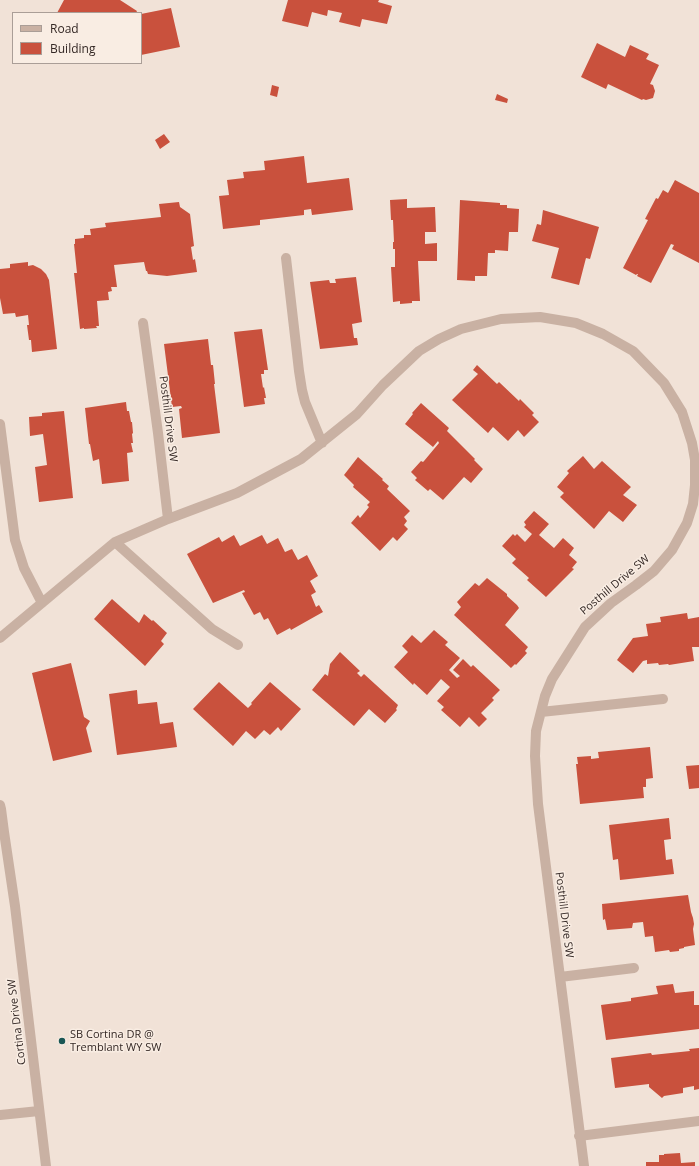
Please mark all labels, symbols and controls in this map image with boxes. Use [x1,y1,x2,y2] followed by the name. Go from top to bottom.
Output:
[12,12,142,64] legend
[50,20,79,37] text: Road
[50,40,95,57] text: Building
[156,375,180,463] street label: Posthill Drive SW
[578,552,652,618] street label: Posthill Drive SW
[552,871,576,959] street label: Posthill Drive SW
[5,978,29,1066] street label: Cortina Drive SW
[70,1028,161,1054] place label: SB Cortina DR @ Tremblant WY SW
[57,1036,67,1046] marker: SB Cortina DR @ Tremblant WY SW

